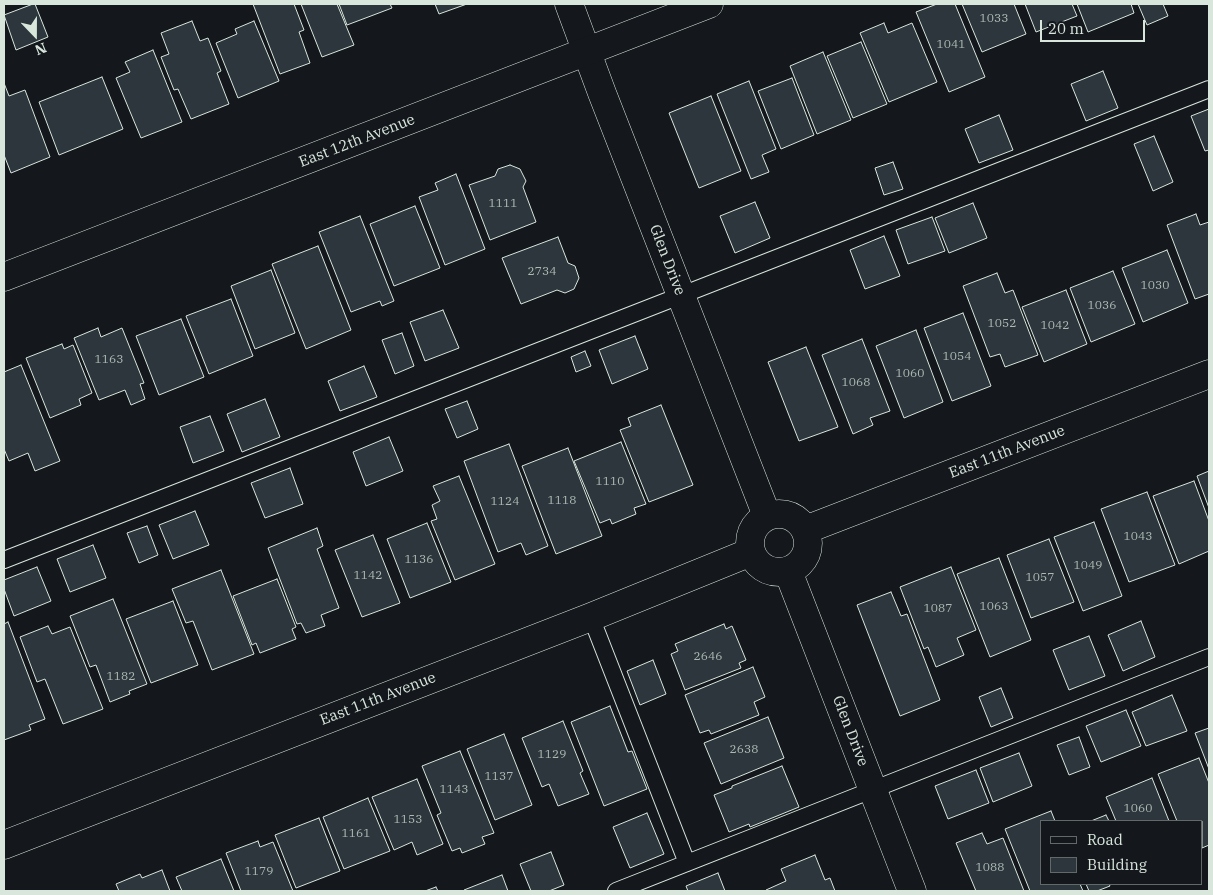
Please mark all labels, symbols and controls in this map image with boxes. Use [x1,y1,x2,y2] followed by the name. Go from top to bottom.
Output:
[10,10,60,60] north arrow
[1043,10,1148,42] scale bar
[980,12,1008,26] house number: 1033
[1048,19,1084,38] text: 20 m
[32,38,49,59] text: N
[937,38,965,52] house number: 1041
[297,111,417,171] street label: East 12th Avenue
[489,197,517,211] house number: 1111
[645,222,689,298] street label: Glen Drive
[528,265,556,279] house number: 2734
[1141,279,1169,293] house number: 1030
[1088,299,1116,313] house number: 1036
[988,317,1016,331] house number: 1052
[1041,319,1069,333] house number: 1042
[943,350,971,364] house number: 1054
[95,353,123,367] house number: 1163
[896,367,924,381] house number: 1060
[842,376,870,390] house number: 1068
[947,422,1067,482] street label: East 11th Avenue
[596,475,624,489] house number: 1110
[548,494,576,508] house number: 1118
[491,495,519,509] house number: 1124
[1124,530,1152,544] house number: 1043
[405,553,433,567] house number: 1136
[1074,559,1102,573] house number: 1049
[354,569,382,583] house number: 1142
[1026,571,1054,585] house number: 1057
[980,600,1008,614] house number: 1063
[924,602,952,616] house number: 1087
[694,650,722,664] house number: 2646
[318,669,438,729] street label: East 11th Avenue
[107,670,135,684] house number: 1182
[828,693,872,769] street label: Glen Drive
[730,743,758,757] house number: 2638
[538,748,566,762] house number: 1129
[485,770,513,784] house number: 1137
[440,783,468,797] house number: 1143
[1124,802,1152,816] house number: 1060
[394,813,422,827] house number: 1153
[1040,820,1203,885] legend
[342,827,370,841] house number: 1161
[1087,830,1123,849] text: Road
[1087,855,1147,874] text: Building
[976,861,1004,875] house number: 1088
[245,865,273,879] house number: 1179

